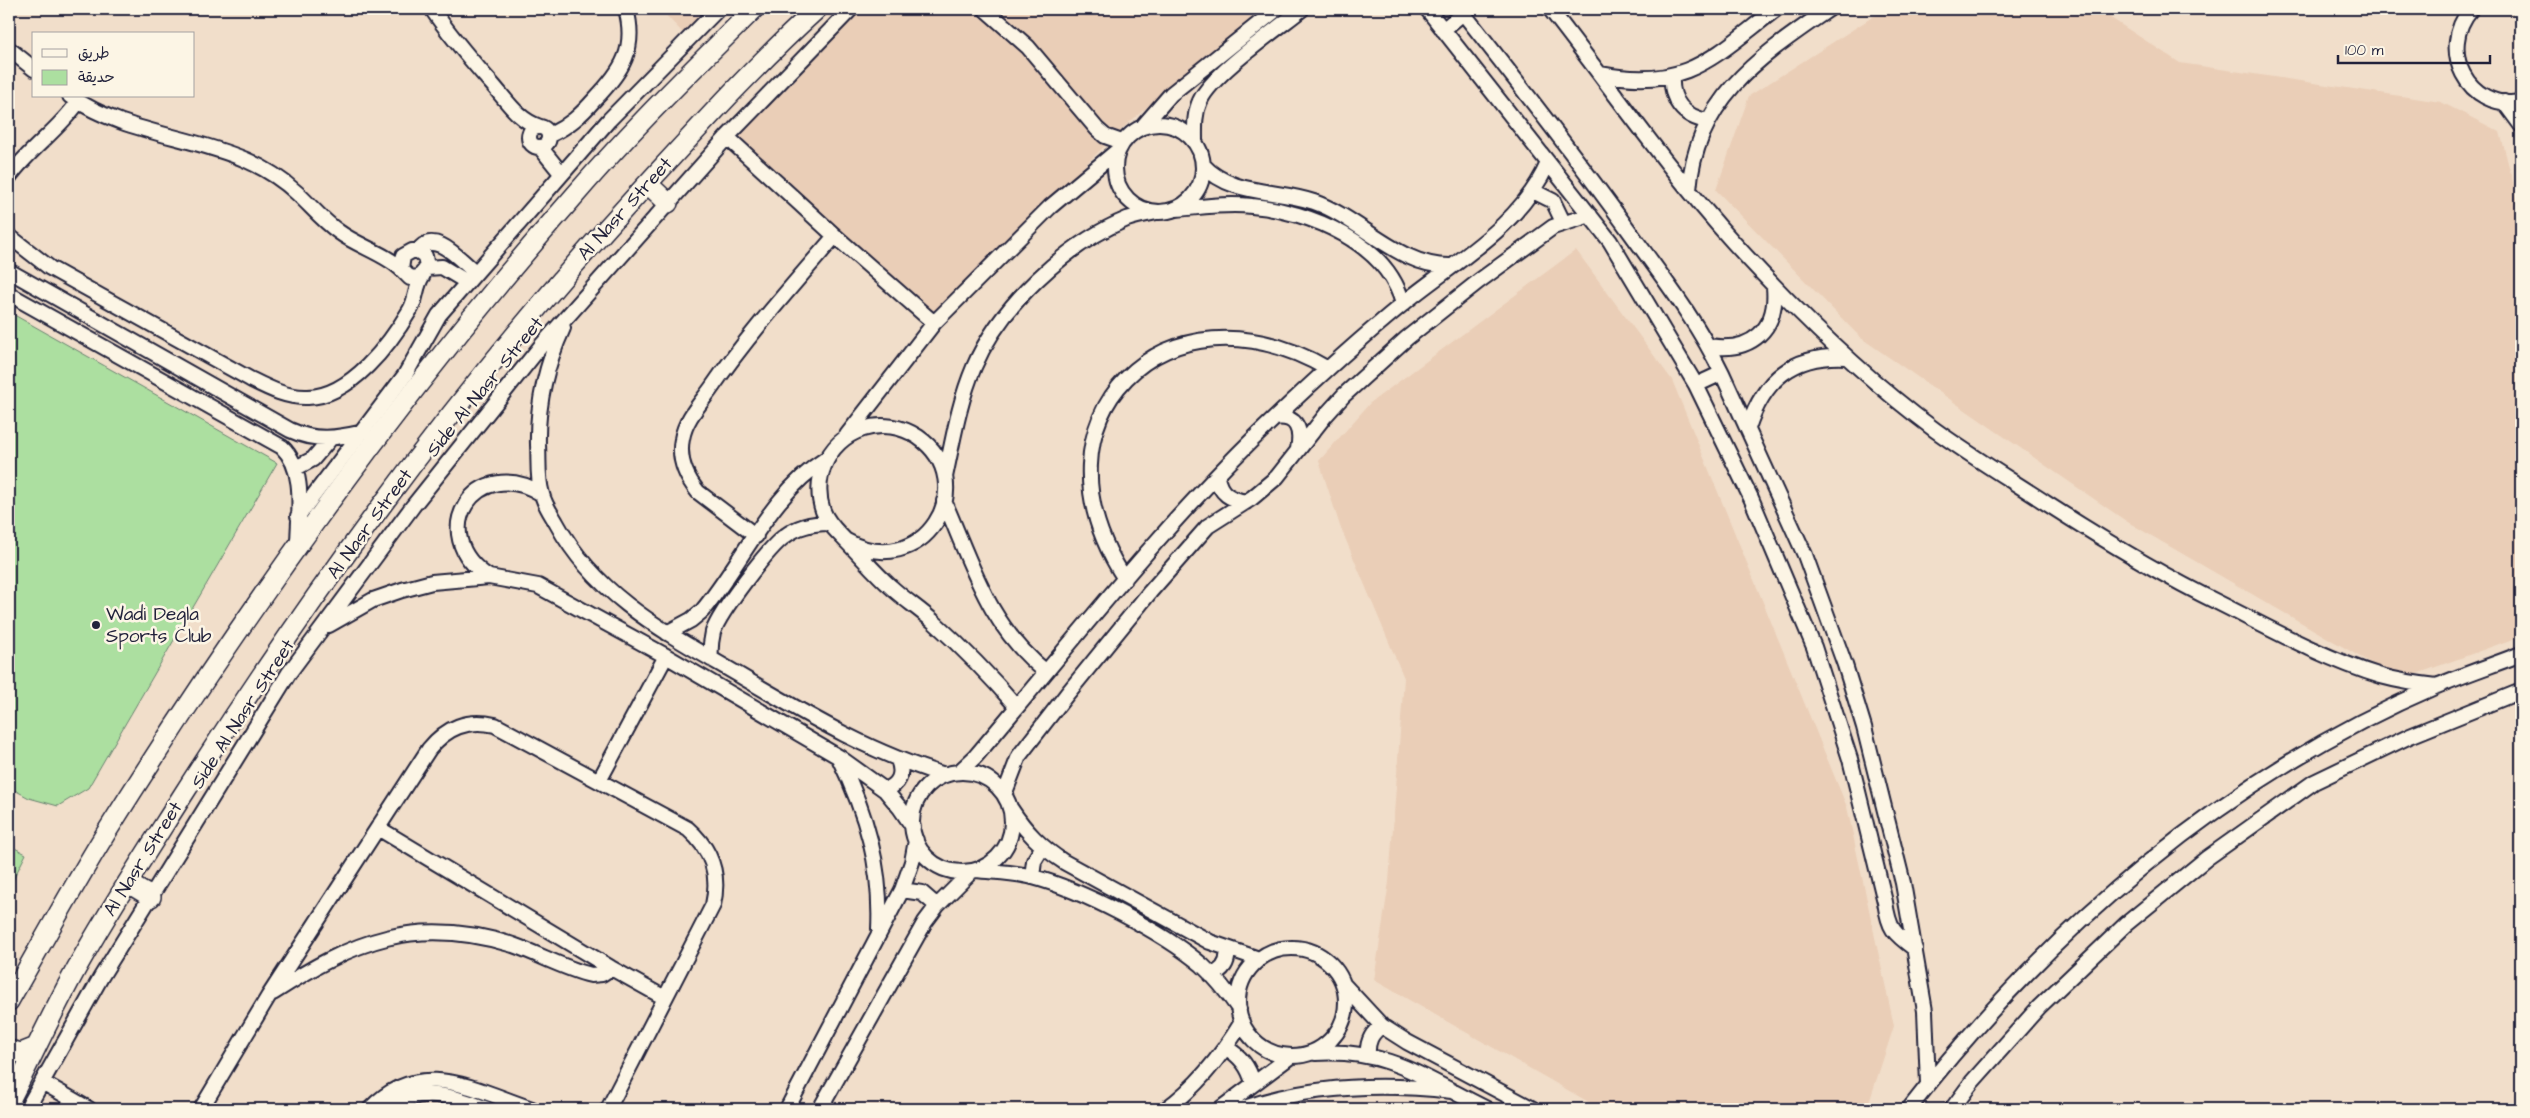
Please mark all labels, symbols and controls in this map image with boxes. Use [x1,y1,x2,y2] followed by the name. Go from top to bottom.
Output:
[32,32,195,98] legend
[2338,32,2490,64] scale bar
[2345,40,2384,61] text: 100 m
[78,43,110,64] text: طريق
[78,67,115,88] text: حديقة
[571,151,679,267] street label: Al Nasr Street
[420,311,550,463] street label: Side Al Nasr Street
[321,463,419,585] street label: Al Nasr Street
[106,601,212,650] place label: Wadi Degla Sports Club
[90,619,102,631] marker: Wadi Degla Sports Club
[184,634,302,794] street label: Side Al Nasr Street
[97,796,189,922] street label: Al Nasr Street

